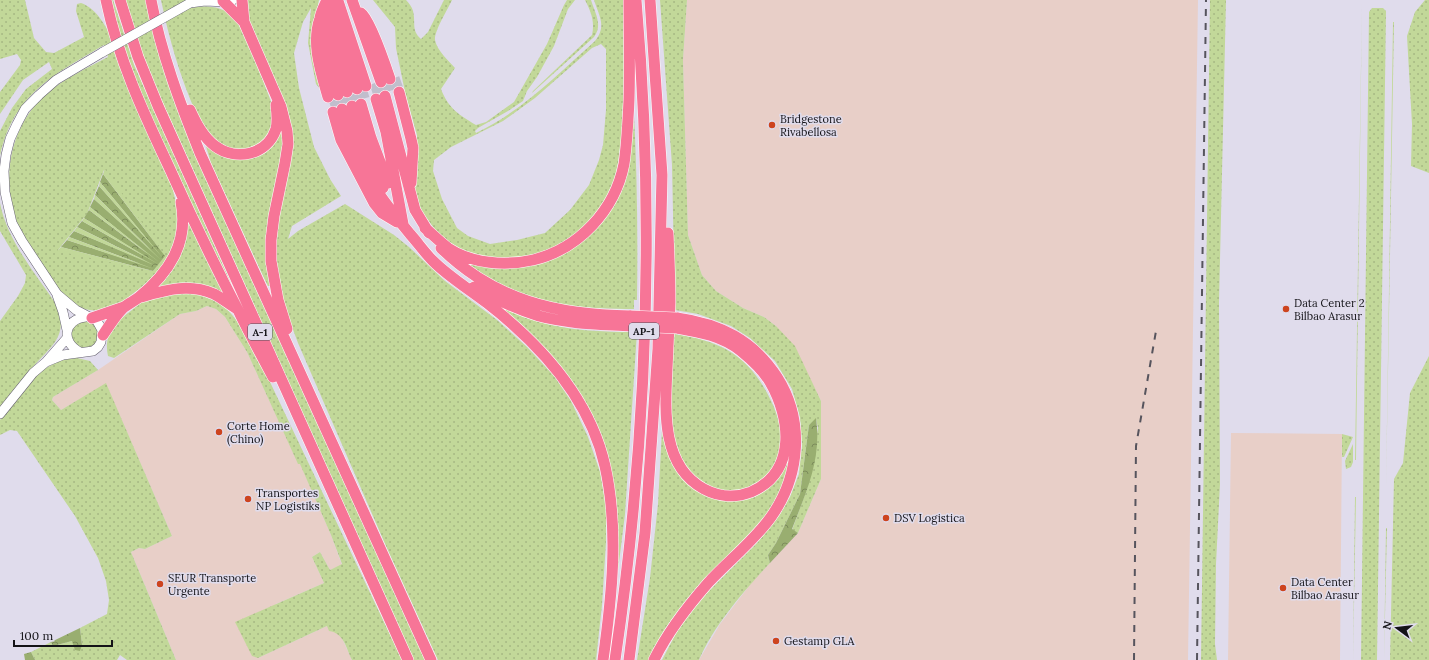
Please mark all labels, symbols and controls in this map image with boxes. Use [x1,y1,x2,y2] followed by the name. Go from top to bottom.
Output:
[780,112,842,139] place label: Bridgestone Rivabellosa
[767,120,777,130] marker: Bridgestone Rivabellosa
[1294,296,1365,323] place label: Data Center 2 Bilbao Arasur
[1281,304,1291,314] marker: Data Center 2 Bilbao Arasur
[629,323,659,339] road number: AP-1
[248,324,272,340] road number: A-1
[227,419,290,447] place label: Corte Home (Chino)
[214,427,224,437] marker: Corte Home (Chino)
[256,486,320,513] place label: Transportes NP Logistiks
[243,494,253,504] marker: Transportes NP Logistiks
[894,511,965,525] place label: DSV Logistica
[881,513,891,523] marker: DSV Logistica
[168,571,256,598] place label: SEUR Transporte Urgente
[1291,575,1359,602] place label: Data Center Bilbao Arasur
[155,579,165,589] marker: SEUR Transporte Urgente
[1278,583,1288,593] marker: Data Center Bilbao Arasur
[1377,608,1417,648] north arrow
[1379,619,1395,631] text: N
[14,622,112,648] scale bar
[20,628,53,643] text: 100 m
[784,634,856,648] place label: Gestamp GLA
[771,636,781,646] marker: Gestamp GLA

